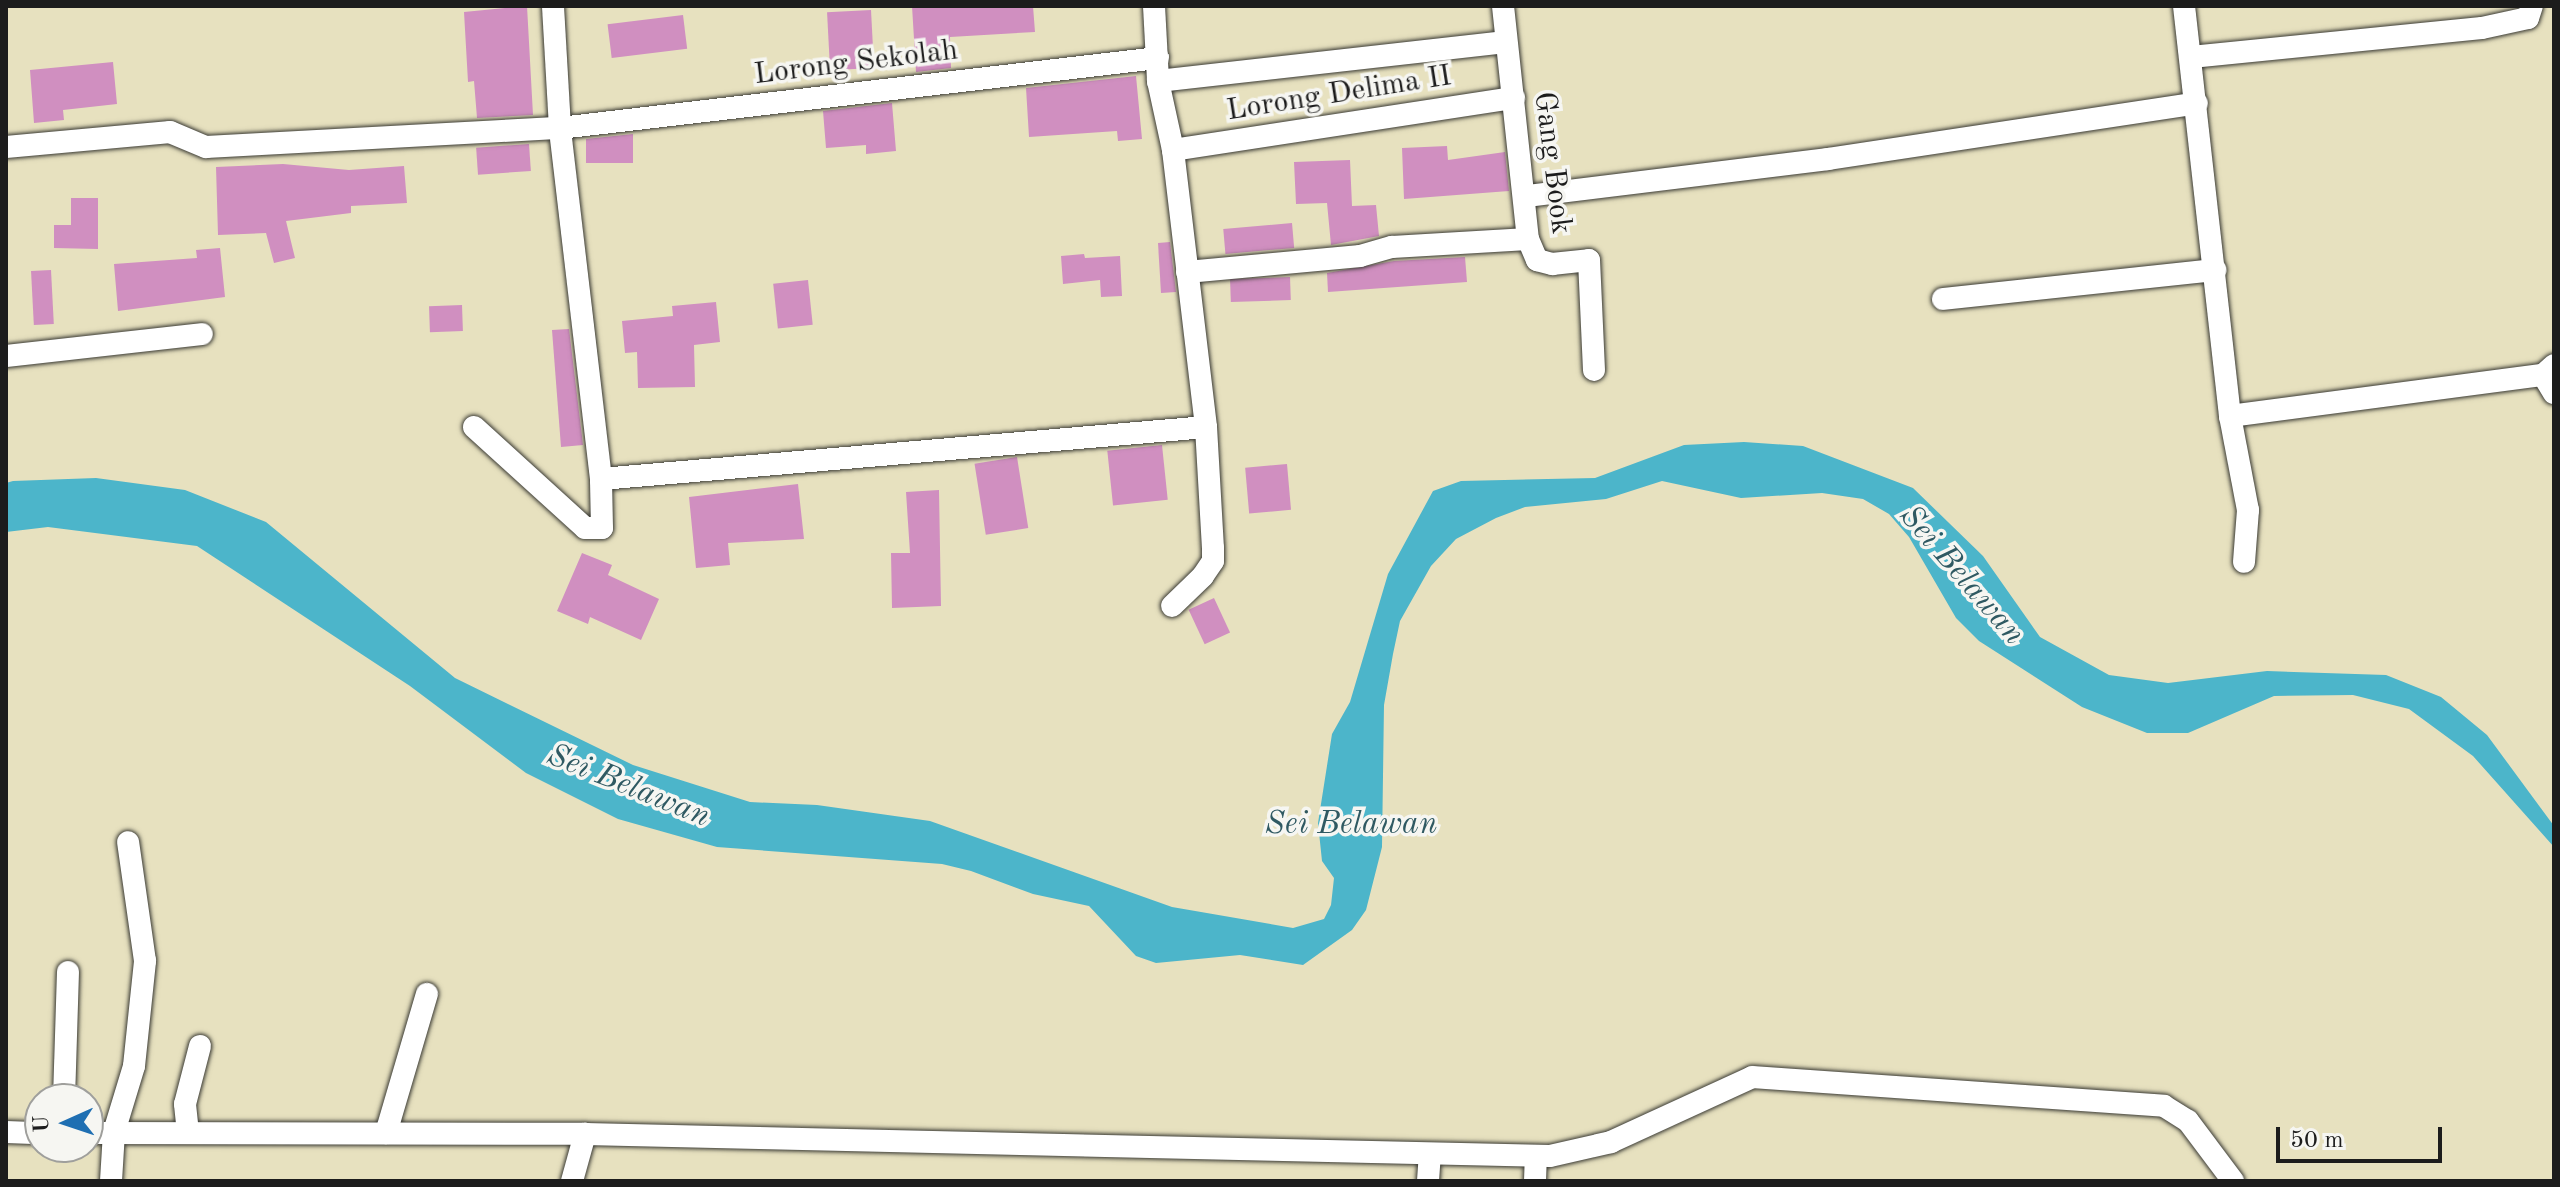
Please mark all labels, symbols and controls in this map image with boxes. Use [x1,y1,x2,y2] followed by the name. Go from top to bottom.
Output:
[752,33,960,93] street label: Lorong Sekolah
[1224,58,1454,130] street label: Lorong Delima II
[1525,90,1579,236] street label: Gang Book
[1890,498,2032,654] water label: Sei Belawan
[541,737,715,837] water label: Sei Belawan
[1265,806,1437,844] water label: Sei Belawan
[24,1083,104,1163] north arrow
[2280,1111,2446,1161] scale bar
[31,1115,53,1133] text: U
[2290,1129,2344,1153] text: 50 m

